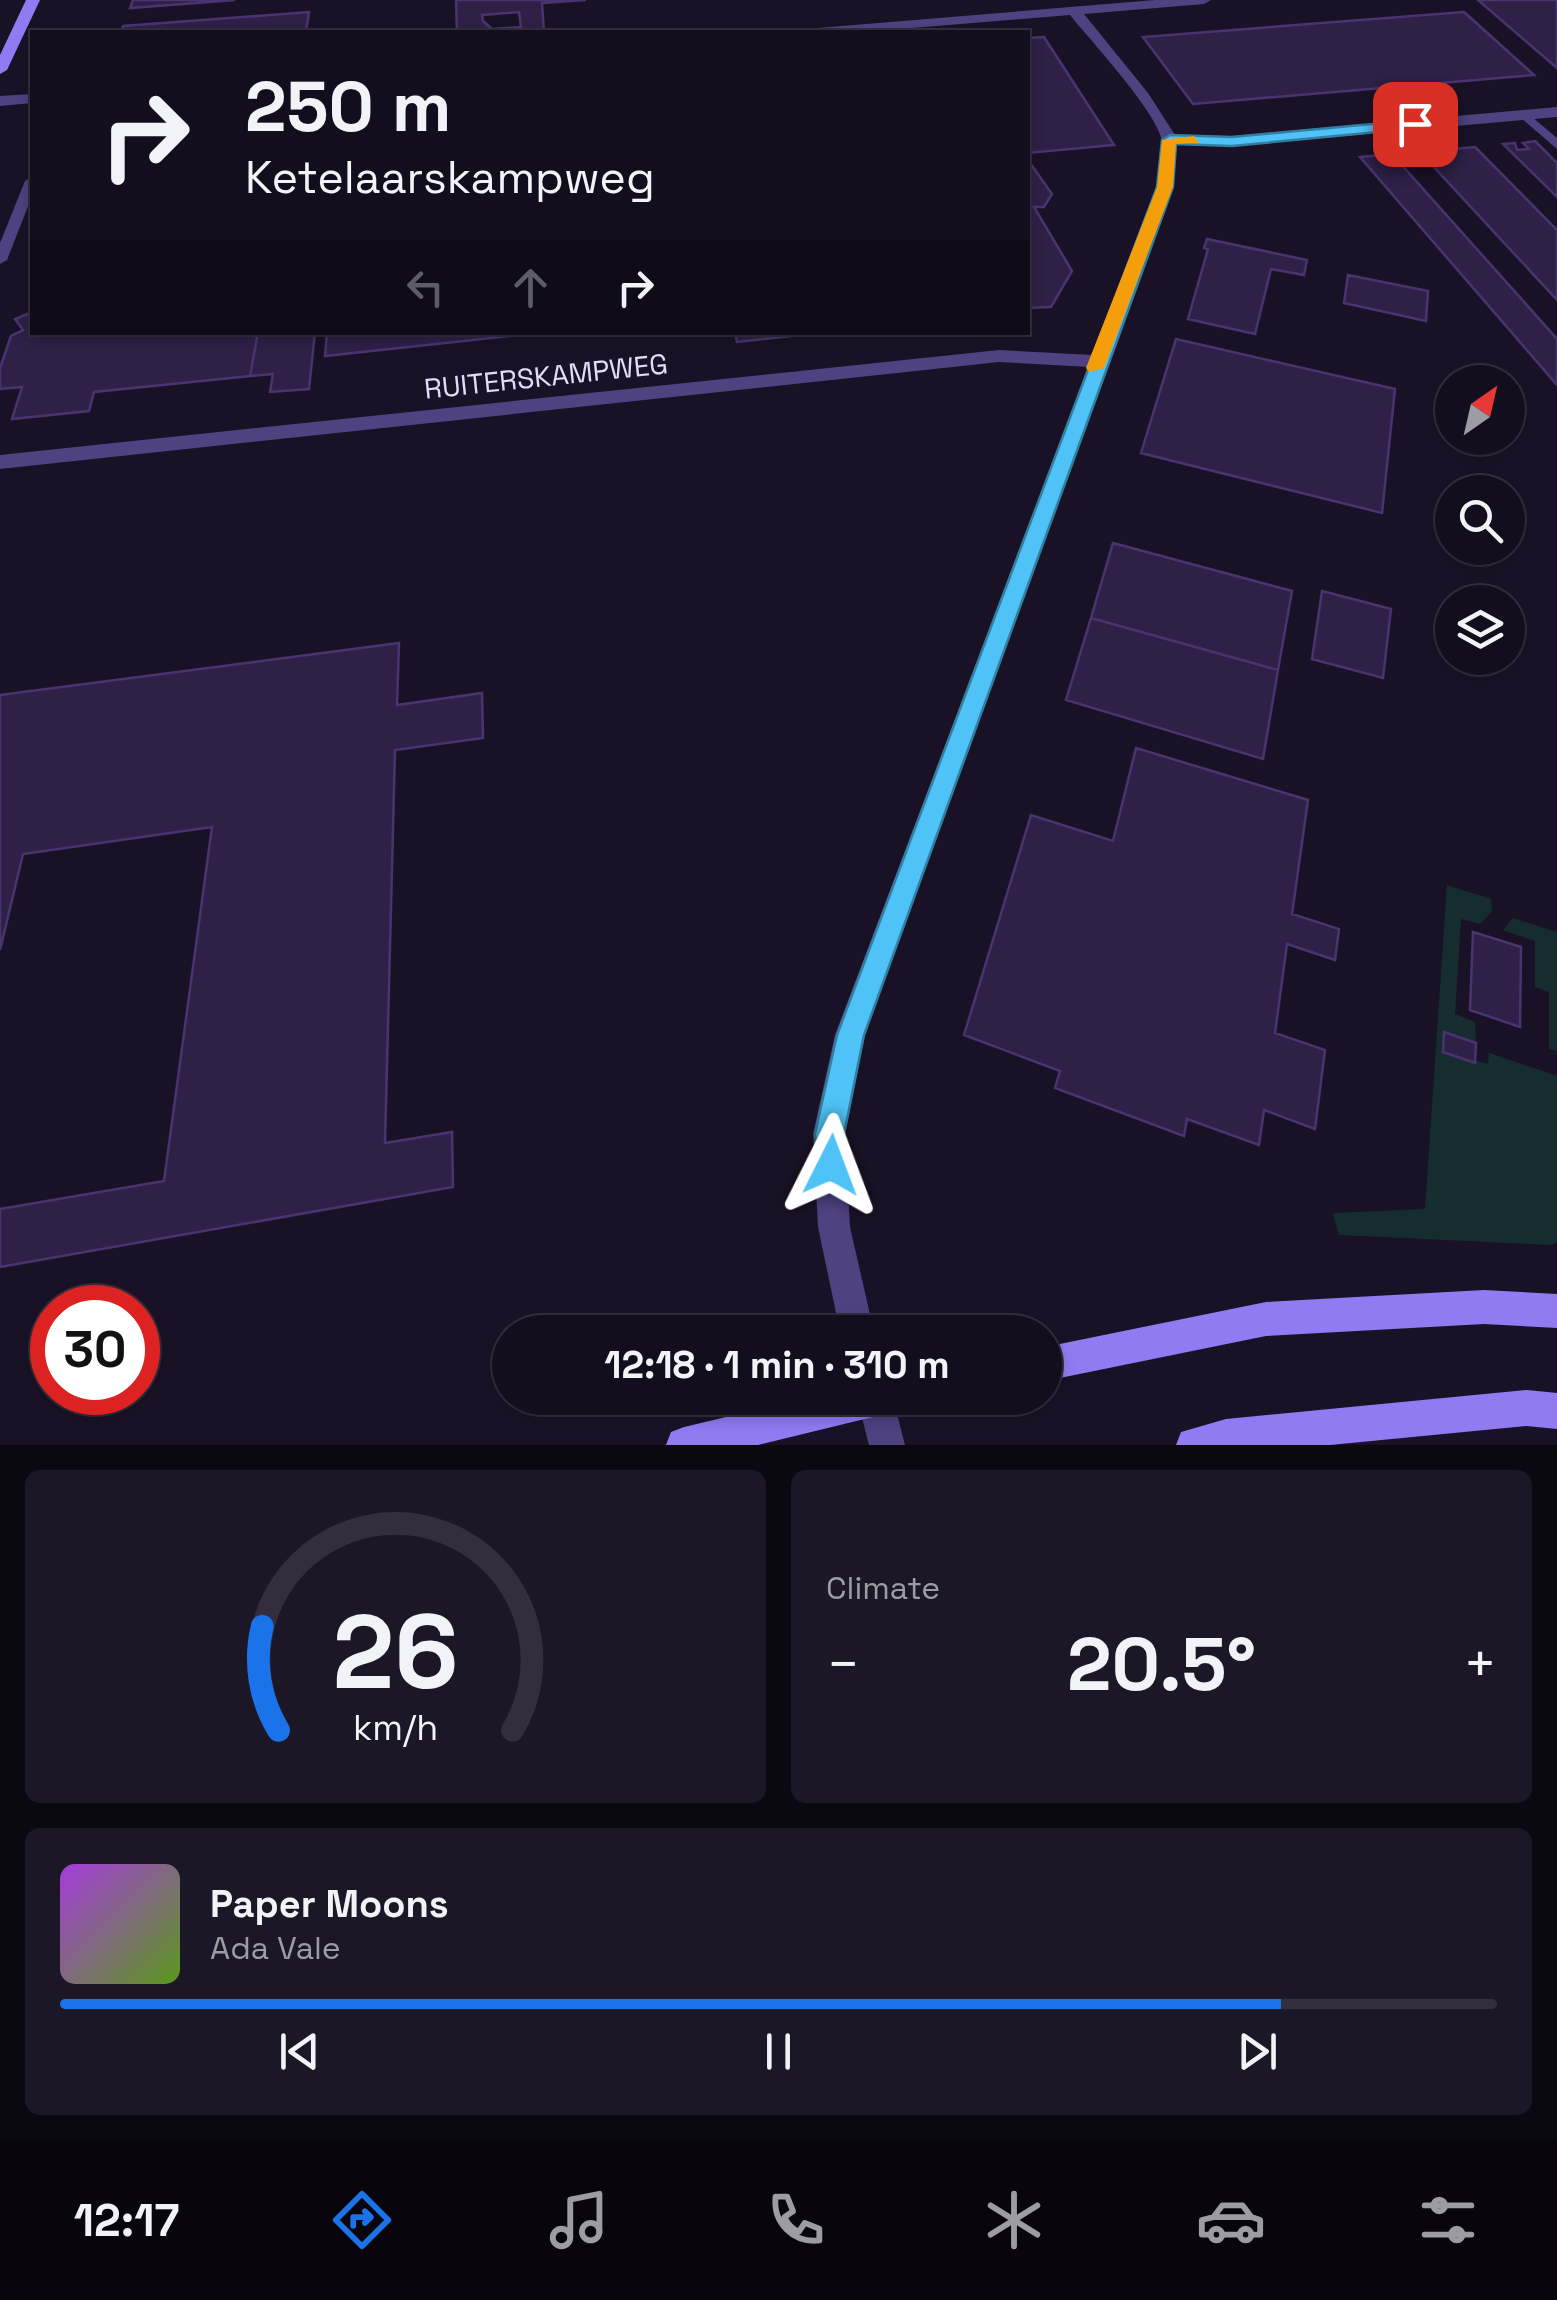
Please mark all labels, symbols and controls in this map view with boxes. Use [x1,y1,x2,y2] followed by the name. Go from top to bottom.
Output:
[245,62,452,151] text: 250 m
[80,70,210,200] icon: right
[1373,82,1458,167] pin
[1388,97,1443,152] icon: arrive
[245,149,655,206] text: Ketelaarskampweg
[398,260,453,315] icon: left
[503,260,558,315] icon: ahead
[608,260,663,315] icon: right
[422,345,670,407] street label: RUITERSKAMPWEG
[1435,365,1525,455] north arrow
[1435,365,1525,675] map controls
[1435,475,1525,565] button: search
[1435,585,1525,675] button: layers
[779,1113,883,1217] position arrow
[30,1285,160,1415] speed limit sign: 30
[604,1341,950,1389] text: 12:18 · 1 min · 310 m
[826,1568,940,1608] text: Climate
[332,1586,459,1718] text: 26
[1067,1616,1256,1712] text: 20.5°
[826,1629,860,1699] text: −
[1463,1629,1497,1699] text: +
[353,1705,438,1750] text: km/h
[210,1880,449,1928] text: Paper Moons
[210,1928,341,1968] text: Ada Vale
[272,2024,327,2079] icon: previous
[751,2024,806,2079] icon: pause
[1230,2024,1285,2079] icon: next
[327,2185,397,2255] icon: directions
[544,2185,614,2255] icon: music
[761,2185,831,2255] icon: phone
[979,2185,1049,2255] icon: climate
[1196,2185,1266,2255] icon: car
[1413,2185,1483,2255] icon: filters
[74,2192,179,2249] text: 12:17

